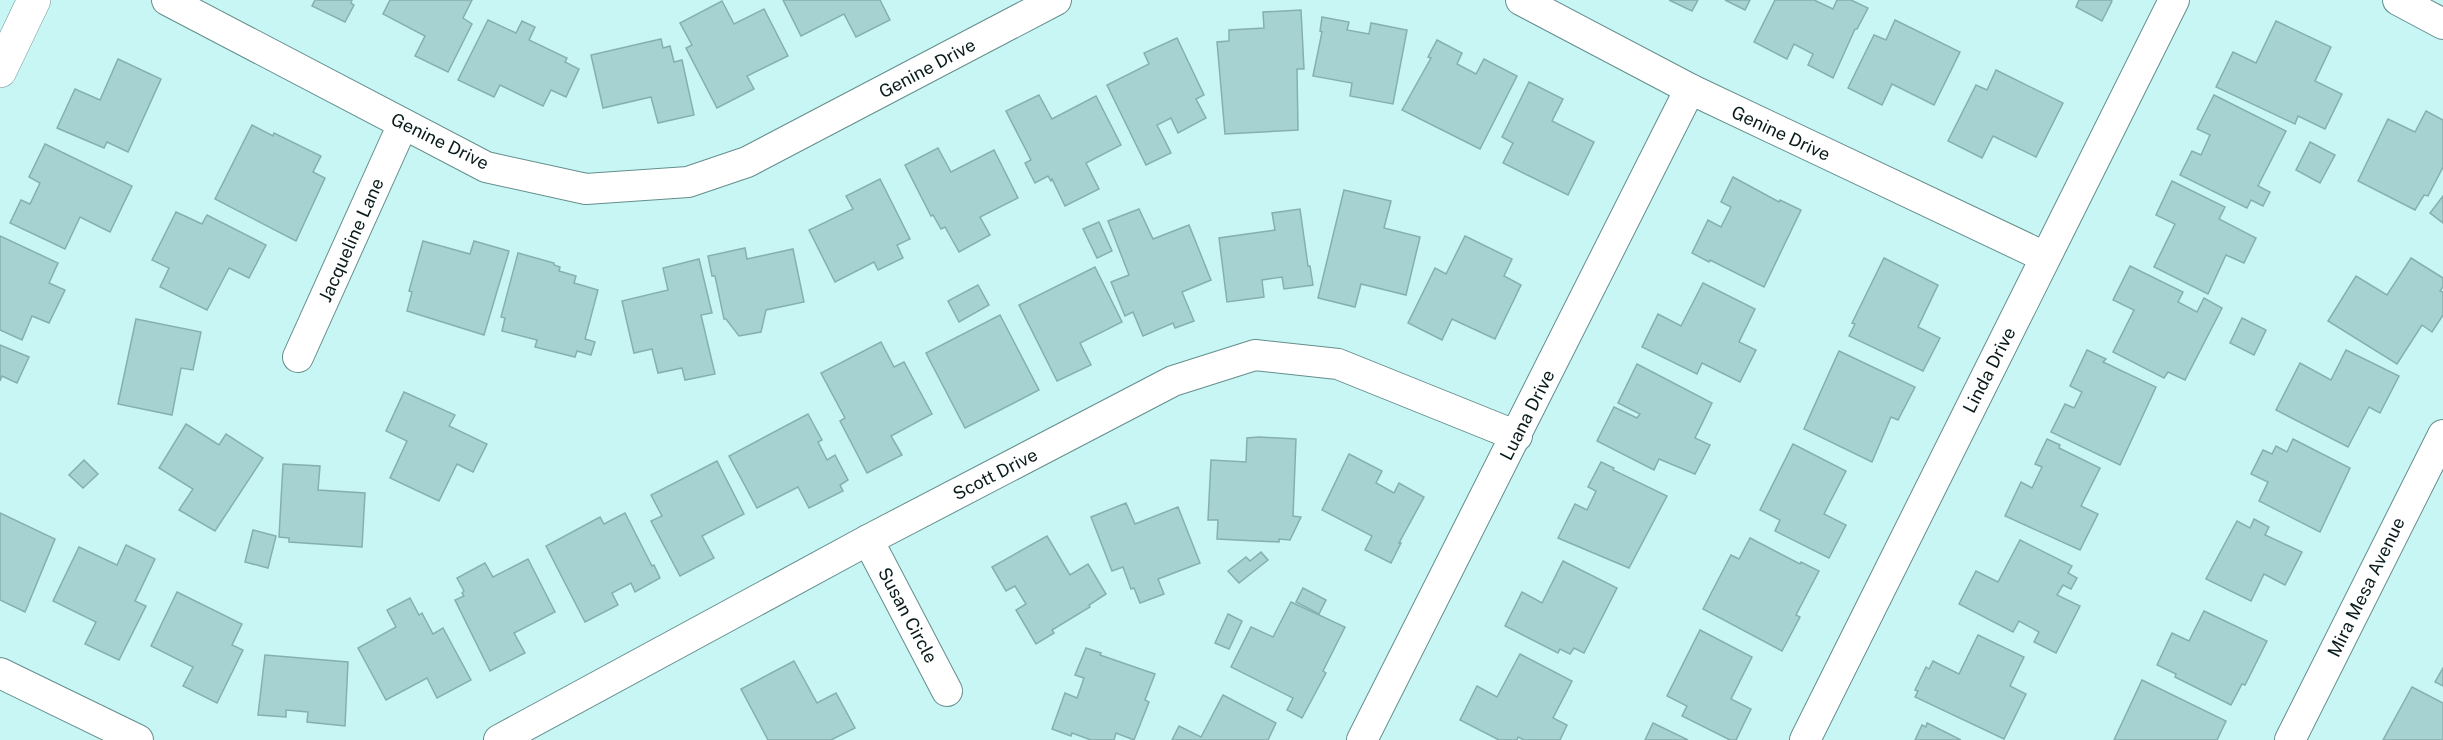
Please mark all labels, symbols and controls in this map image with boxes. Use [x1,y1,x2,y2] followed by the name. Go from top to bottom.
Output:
[875,34,979,102] street label: Genine Drive
[1728,101,1834,165] street label: Genine Drive
[388,108,492,174] street label: Genine Drive
[314,175,388,305] street label: Jacqueline Lane
[1958,324,2020,416] street label: Linda Drive
[1495,366,1559,464] street label: Luana Drive
[949,444,1041,504] street label: Scott Drive
[2323,514,2409,660] street label: Mira Mesa Avenue
[874,564,942,666] street label: Susan Circle

